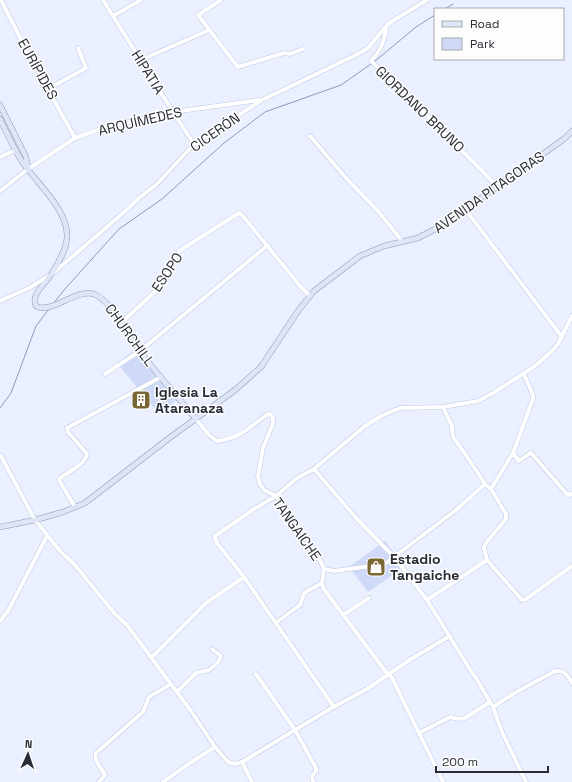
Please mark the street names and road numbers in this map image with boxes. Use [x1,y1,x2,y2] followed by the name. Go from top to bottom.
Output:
[14,35,62,103] street label: EURÍPIDES
[128,47,169,97] street label: HIPATIA
[372,62,468,156] street label: GIORDANO BRUNO
[96,103,184,139] street label: ARQUÍMEDES
[187,108,243,156] street label: CICERÓN
[430,147,548,237] street label: AVENIDA PITAGORAS
[147,249,187,295] street label: ESOPO
[101,300,159,370] street label: CHURCHILL
[269,494,325,564] street label: TANGAICHE

